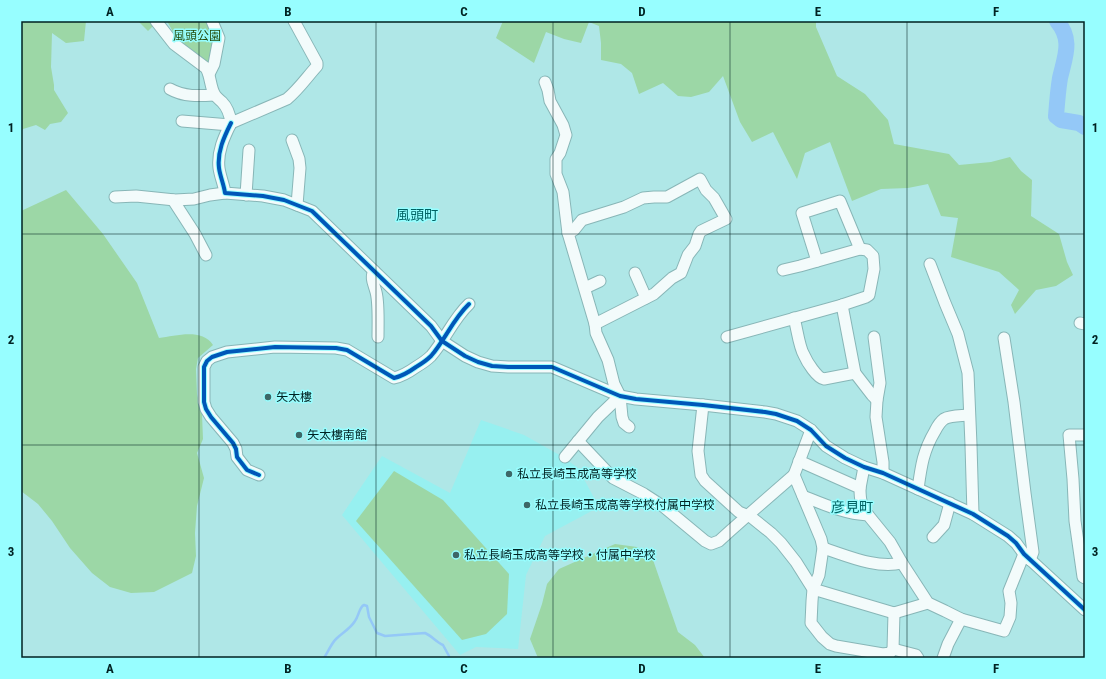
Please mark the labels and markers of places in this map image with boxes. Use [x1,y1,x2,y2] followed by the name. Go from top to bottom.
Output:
[276,390,312,404] place label: 矢太樓
[263,392,273,402] marker: 矢太樓
[307,428,367,442] place label: 矢太樓南館
[294,430,304,440] marker: 矢太樓南館
[517,467,637,481] place label: 私立長崎玉成高等学校
[504,469,514,479] marker: 私立長崎玉成高等学校
[535,498,715,512] place label: 私立長崎玉成高等学校付属中学校
[522,500,532,510] marker: 私立長崎玉成高等学校付属中学校
[464,548,656,562] place label: 私立長崎玉成高等学校・付属中学校
[451,550,461,560] marker: 私立長崎玉成高等学校・付属中学校

